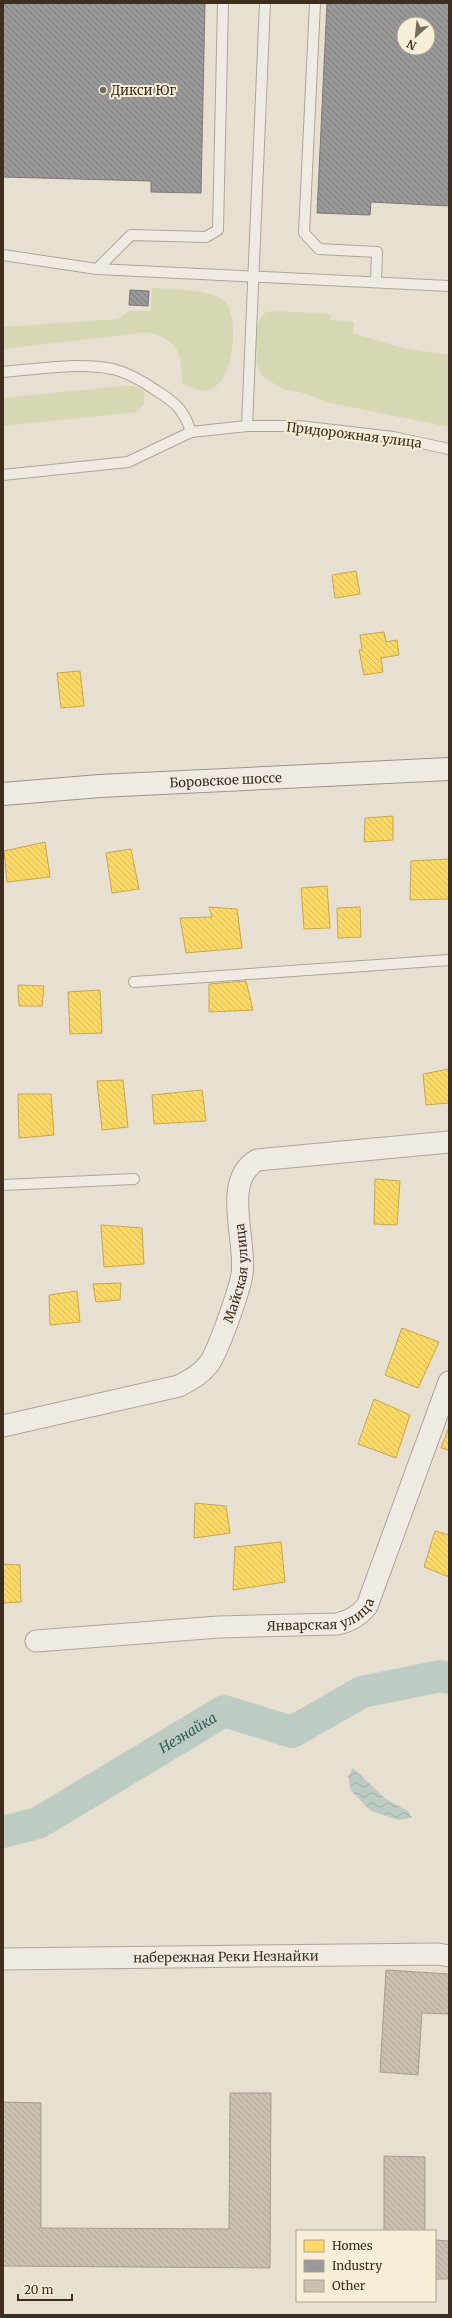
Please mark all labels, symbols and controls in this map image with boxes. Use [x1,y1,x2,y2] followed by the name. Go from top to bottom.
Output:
[396,16,436,56] north arrow
[404,37,419,53] text: N
[111,82,177,99] place label: Дикси Юг
[98,85,108,95] marker: Дикси Юг
[285,418,423,452] street label: Придорожная улица
[169,769,282,791] street label: Боровское шоссе
[219,1223,251,1325] street label: Майская улица
[266,1596,378,1634] street label: Январская улица
[156,1709,220,1757] water label: Незнайка
[133,1947,319,1966] street label: набережная Реки Незнайки
[296,2230,436,2302] legend
[332,2238,373,2253] text: Homes
[332,2258,382,2273] text: Industry
[18,2276,72,2302] scale bar
[332,2278,366,2293] text: Other
[24,2282,53,2297] text: 20 m

